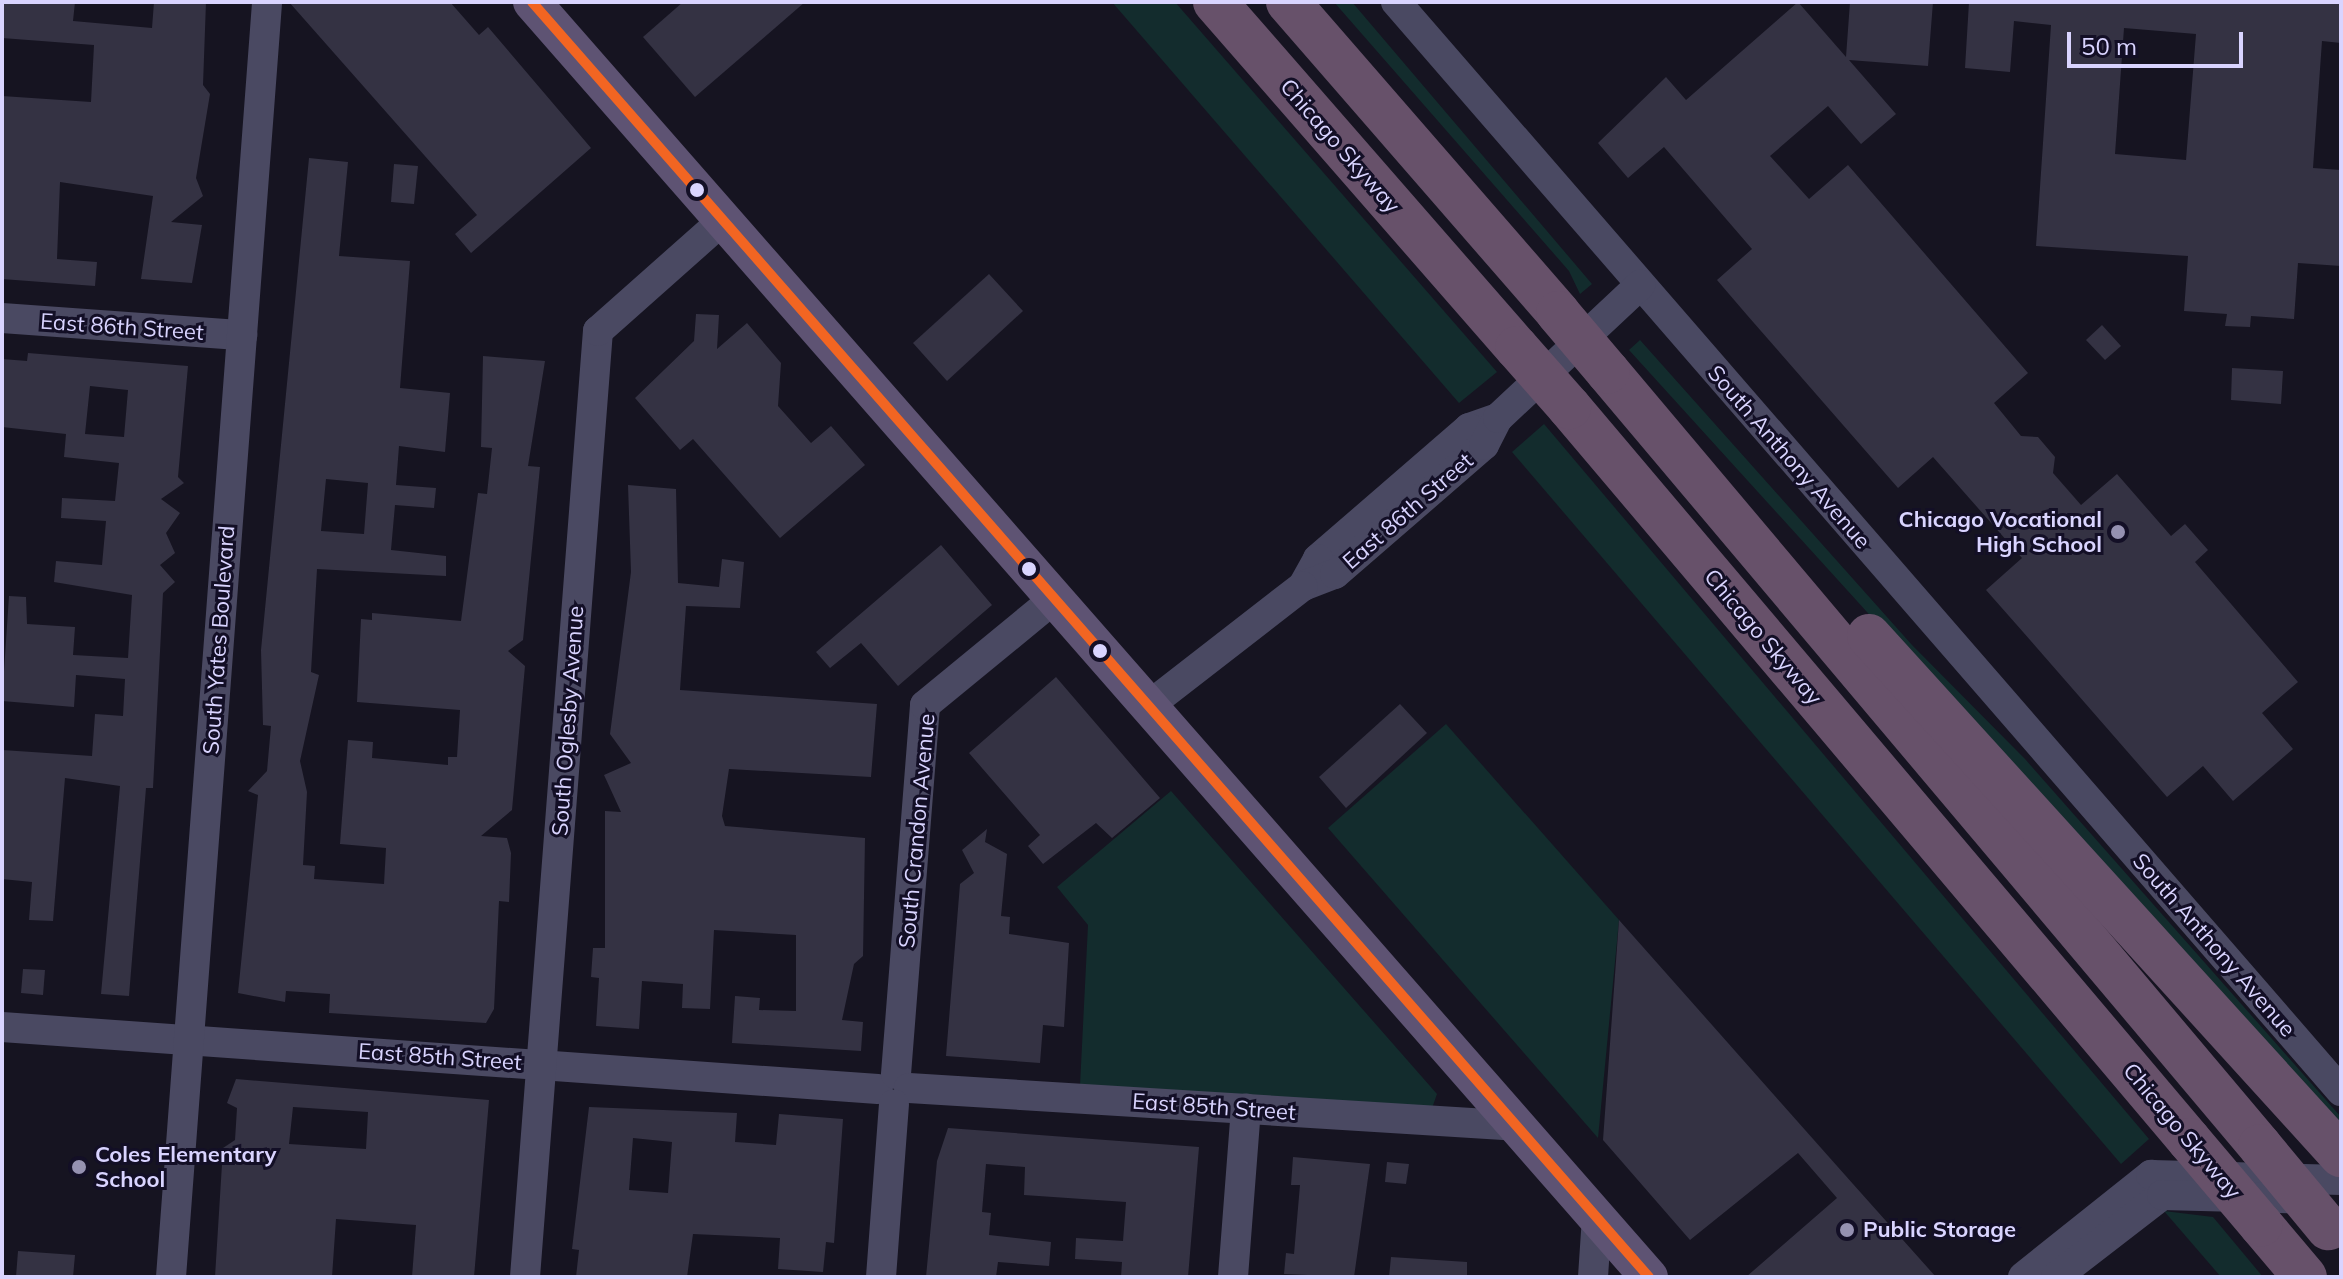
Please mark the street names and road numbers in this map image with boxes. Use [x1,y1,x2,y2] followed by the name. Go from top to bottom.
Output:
[1275,74,1405,218] street label: Chicago Skyway
[39,308,205,346] street label: East 86th Street
[1702,360,1876,554] street label: South Anthony Avenue
[1338,447,1478,575] street label: East 86th Street
[198,525,240,755] street label: South Yates Boulevard
[1699,564,1827,710] street label: Chicago Skyway
[547,605,589,837] street label: South Oglesby Avenue
[894,713,940,949] street label: South Crandon Avenue
[2127,848,2301,1042] street label: South Anthony Avenue
[357,1038,523,1076] street label: East 85th Street
[2118,1058,2246,1204] street label: Chicago Skyway
[1131,1088,1297,1126] street label: East 85th Street

